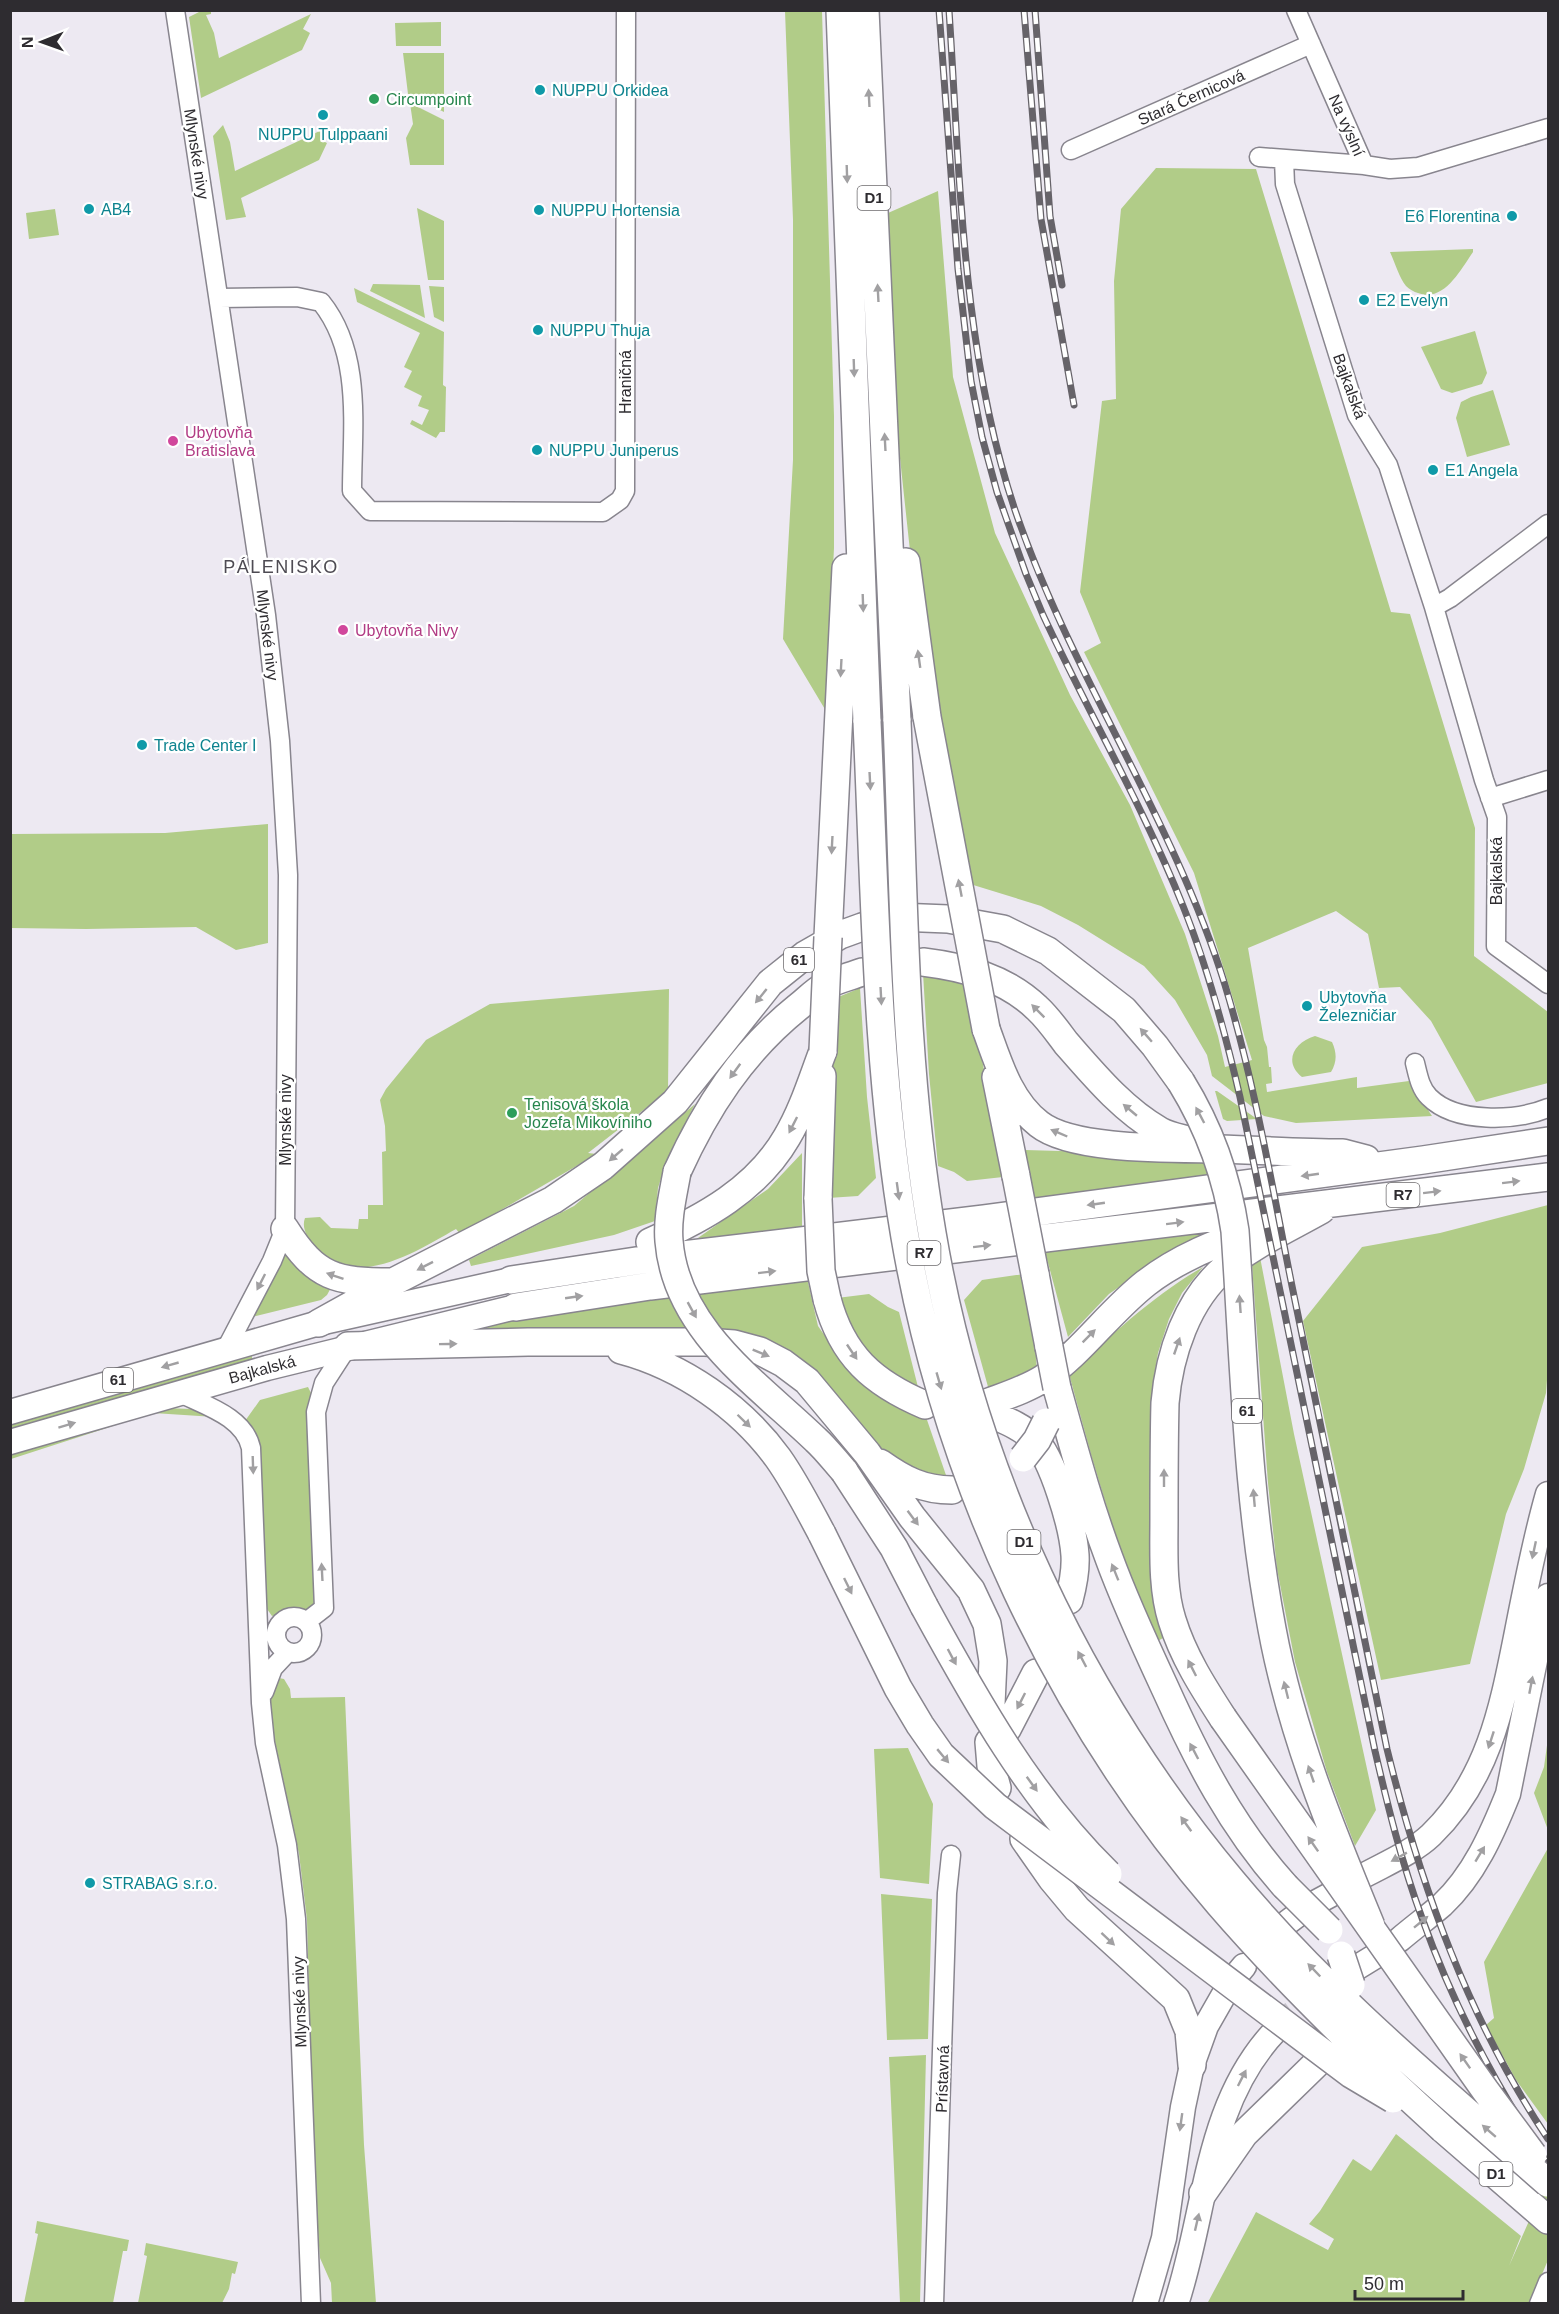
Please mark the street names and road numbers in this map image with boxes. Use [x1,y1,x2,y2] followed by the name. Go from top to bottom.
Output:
[1135,65,1247,129] street label: Stará Černicová
[1325,92,1368,159] street label: Na výslní
[181,108,212,201] street label: Mlynské nivy
[858,186,890,210] road number: D1
[617,350,634,414] street label: Hraničná
[1330,351,1369,421] street label: Bajkalská
[253,589,282,682] street label: Mlynské nivy
[1488,837,1505,905] street label: Bajkalská
[784,948,814,972] road number: 61
[277,1074,294,1166] street label: Mlynské nivy
[1386,1183,1420,1207] road number: R7
[908,1241,940,1265] road number: R7
[227,1352,297,1387] street label: Bajkalská
[103,1368,133,1392] road number: 61
[1232,1399,1262,1423] road number: 61
[1008,1530,1040,1554] road number: D1
[289,1956,310,2048] street label: Mlynské nivy
[933,2045,952,2113] street label: Prístavná
[1480,2162,1512,2186] road number: D1

